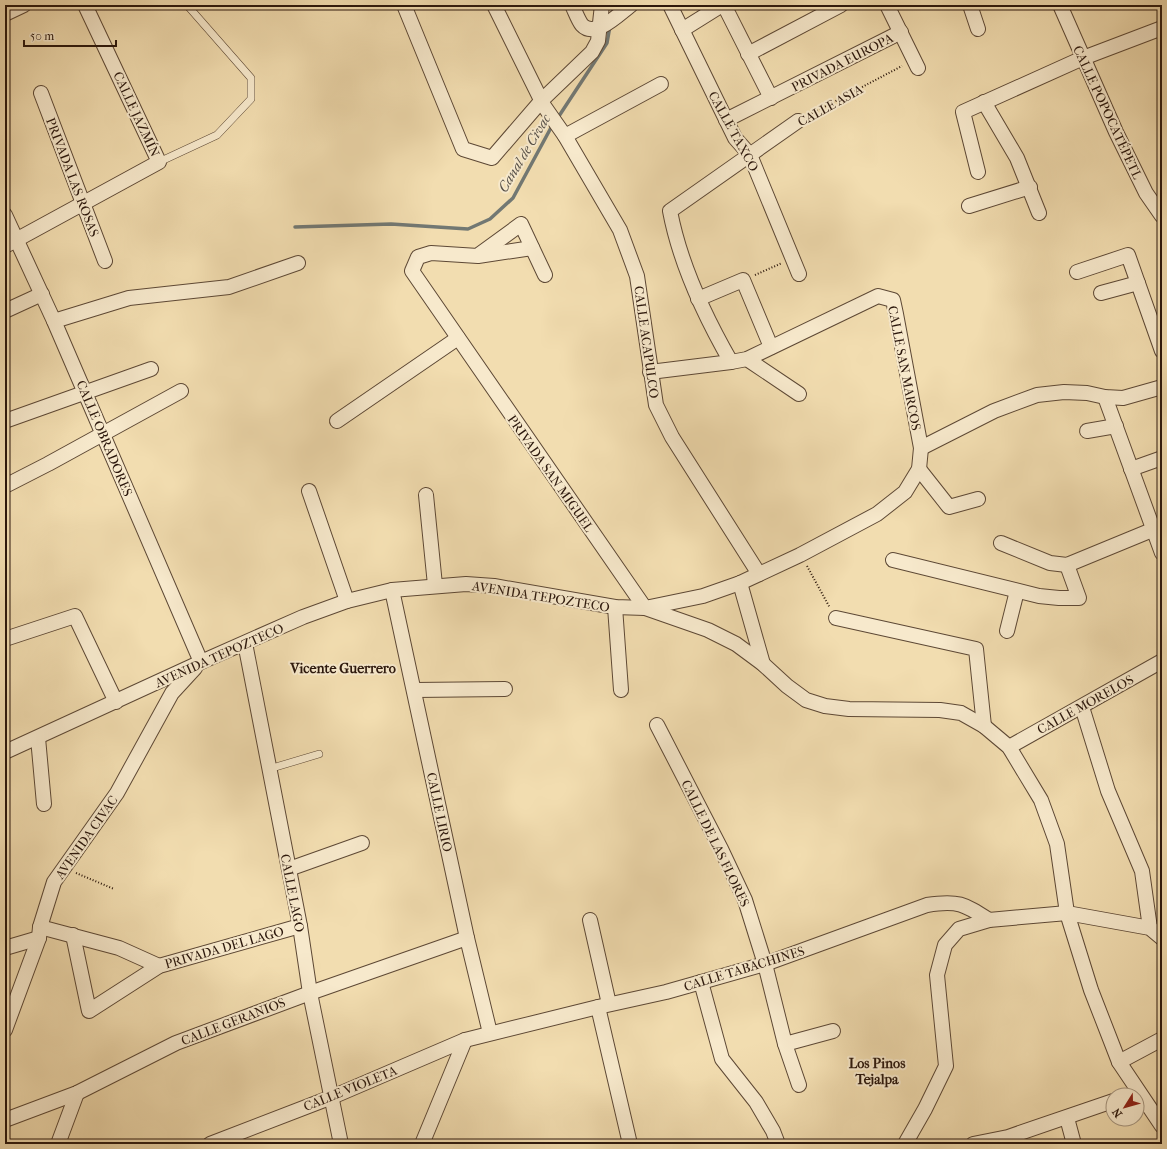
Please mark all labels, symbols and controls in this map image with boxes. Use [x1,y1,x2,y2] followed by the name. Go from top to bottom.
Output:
[24,22,116,48] scale bar
[30,29,54,43] text: 50 m
[789,30,896,95] street label: PRIVADA EUROPA
[1070,43,1145,181] street label: CALLE POPOCATÉPETL
[110,69,163,159] street label: CALLE JAZMÍN
[795,81,866,129] street label: CALLE ASIA
[705,89,762,174] street label: CALLE TAXCO
[495,111,555,195] water label: Canal de Civac
[43,115,102,239] street label: PRIVADA LAS ROSAS
[631,285,662,399] street label: CALLE ACAPULCO
[885,305,924,432] street label: CALLE SAN MARCOS
[73,378,136,499] street label: CALLE OBRADORES
[505,412,597,535] street label: PRIVADA SAN MIGUEL
[470,578,611,615] street label: AVENIDA TEPOZTECO
[152,620,286,691] street label: AVENIDA TEPOZTECO
[289,660,396,677] district label: Vicente Guerrero
[1035,672,1136,737] street label: CALLE MORELOS
[424,771,455,853] street label: CALLE LIRIO
[678,777,753,909] street label: CALLE DE LAS FLORES
[52,793,121,883] street label: AVENIDA CIVAC
[278,853,307,933] street label: CALLE LAGO
[163,923,285,972] street label: PRIVADA DEL LAGO
[682,943,807,994] street label: CALLE TABACHINES
[179,995,288,1048] street label: CALLE GERANIOS
[849,1055,906,1088] district label: Los Pinos Tejalpa
[301,1063,400,1114] street label: CALLE VIOLETA
[1105,1087,1145,1127] north arrow
[1109,1105,1125,1120] text: N

